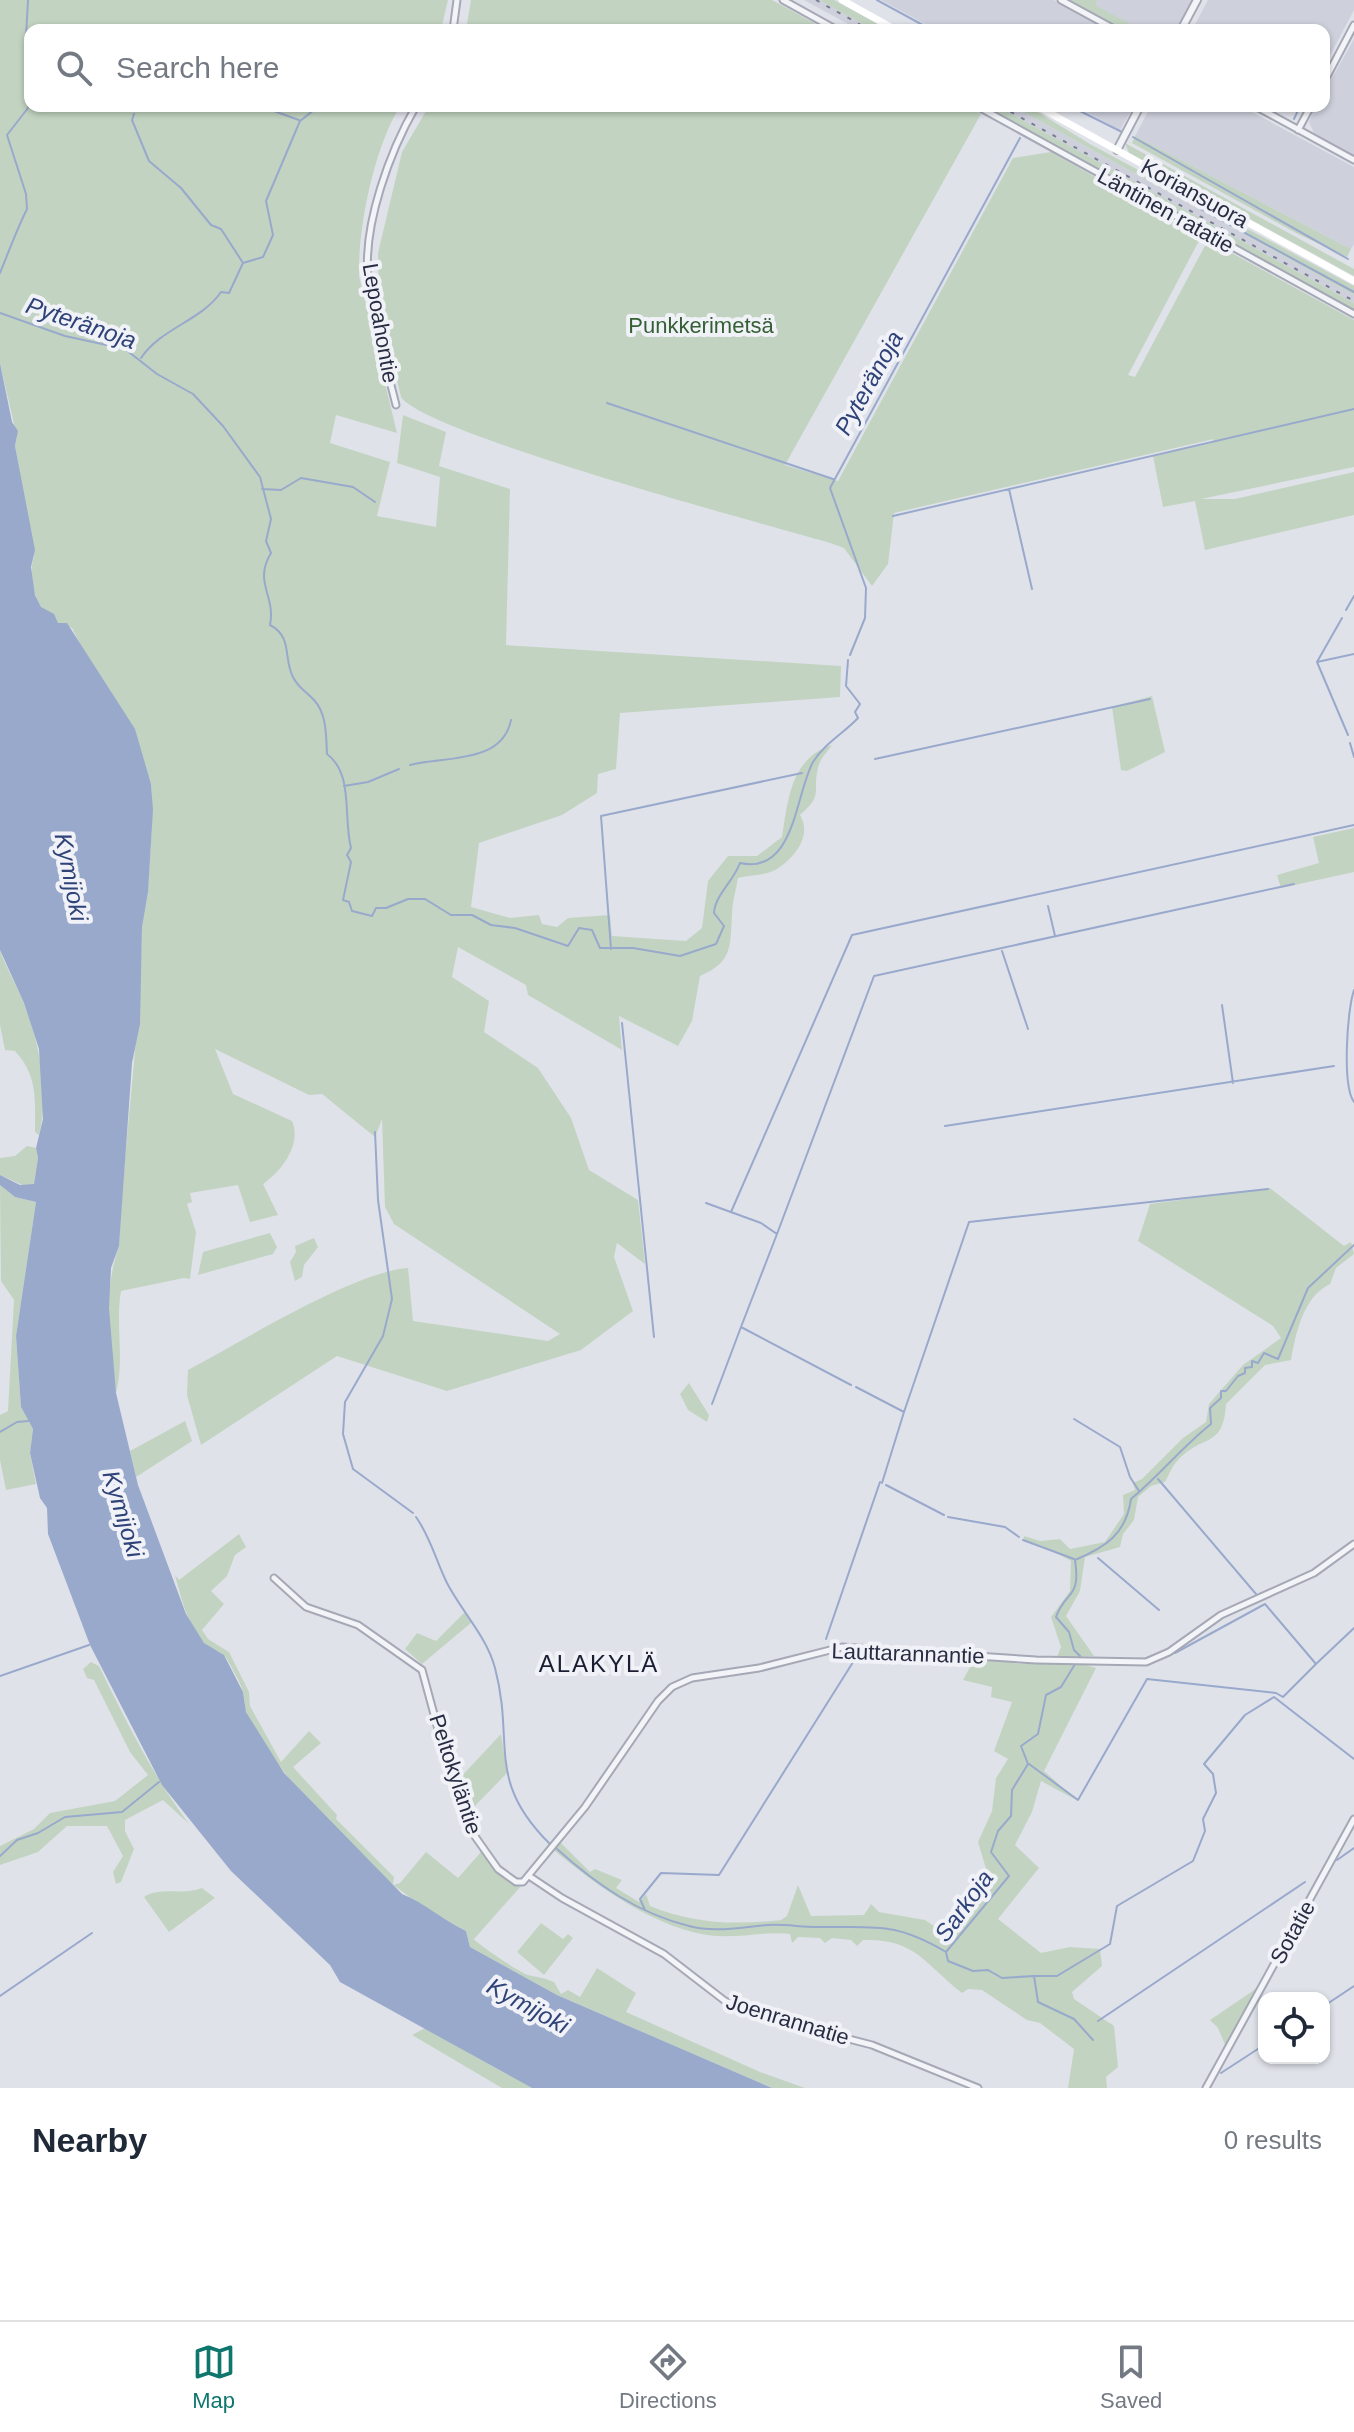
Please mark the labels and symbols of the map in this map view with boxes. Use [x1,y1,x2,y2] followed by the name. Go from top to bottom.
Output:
[1137,154,1253,233] street label: Koriansuora
[1093,163,1238,258] street label: Läntinen ratatie
[358,261,403,385] street label: Lepoahontie
[23,291,140,354] water label: Pyteränoja
[628,313,775,338] park label: Punkkerimetsä
[829,326,908,439] water label: Pyteränoja
[50,830,93,924] water label: Kymijoki
[98,1467,150,1561] water label: Kymijoki
[831,1638,985,1669] street label: Lauttarannantie
[539,1650,659,1677] district label: ALAKYLÄ
[424,1711,487,1837] street label: Peltokyläntie
[929,1865,998,1947] water label: Sarkoja
[1265,1896,1320,1968] street label: Sotatie
[483,1972,574,2039] water label: Kymijoki
[723,1989,852,2050] street label: Joenrannatie

